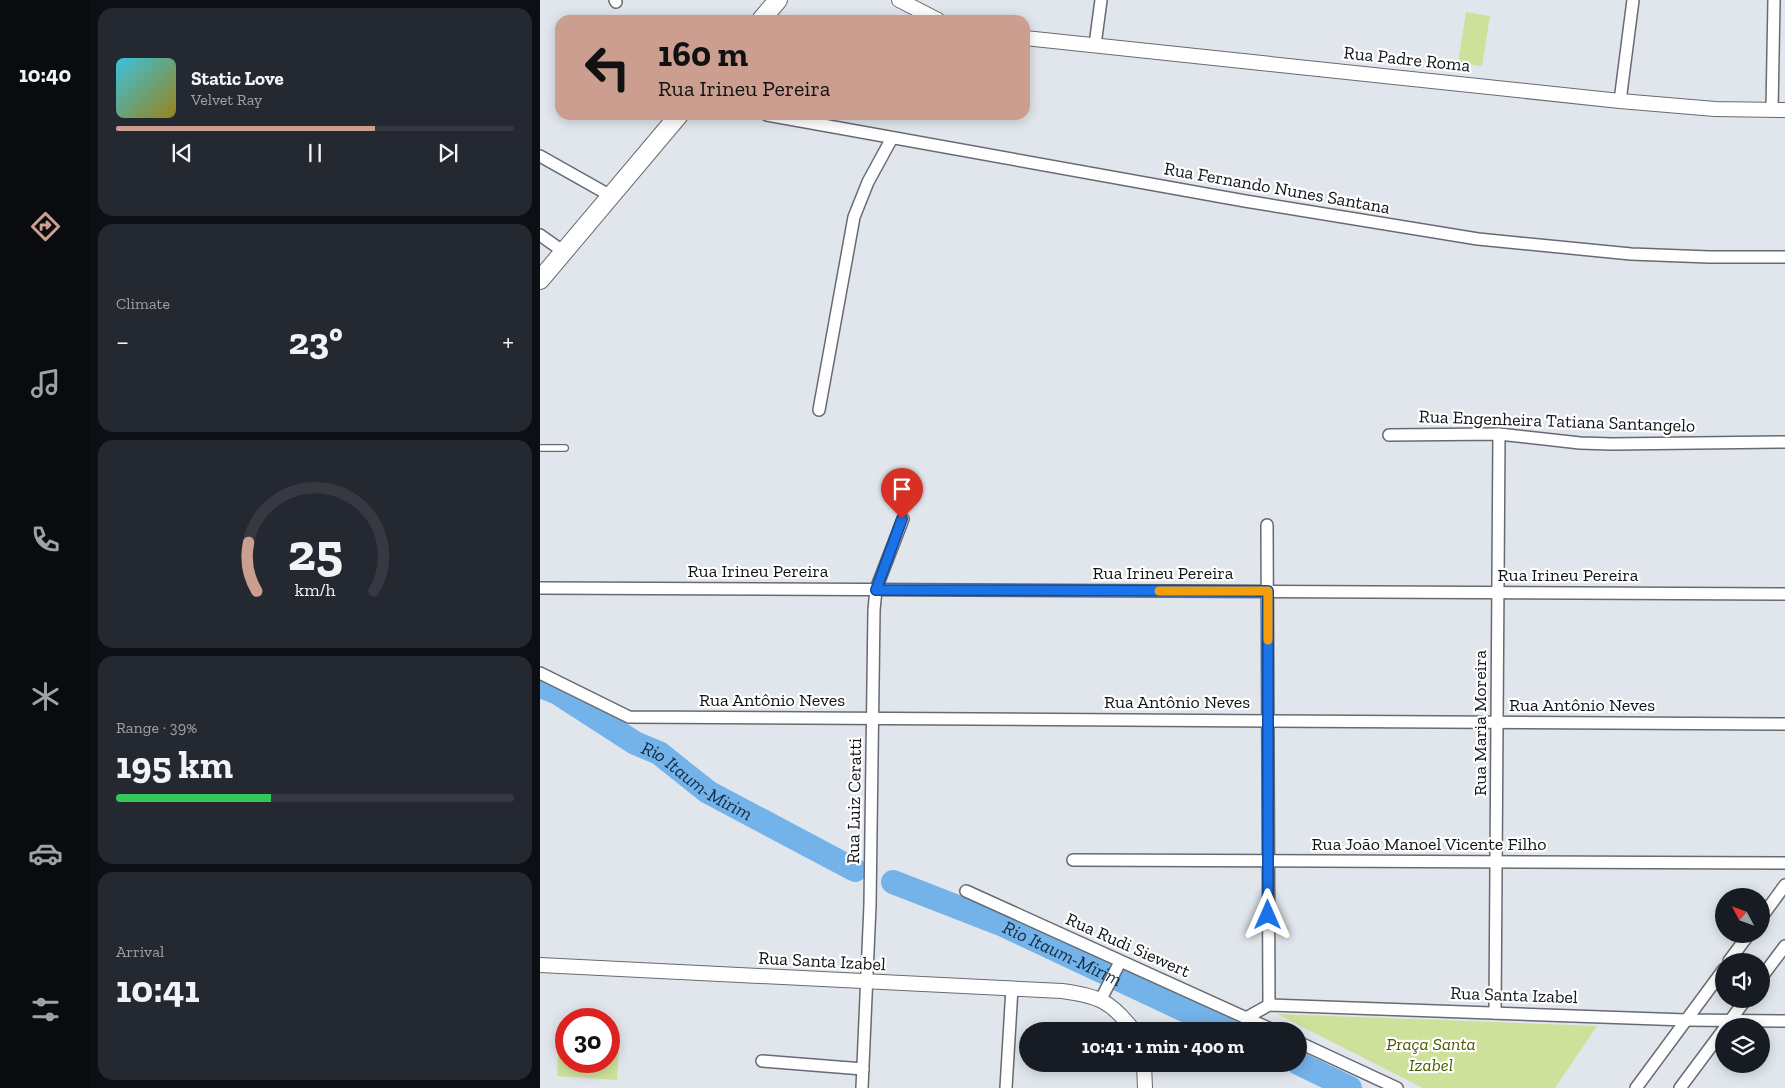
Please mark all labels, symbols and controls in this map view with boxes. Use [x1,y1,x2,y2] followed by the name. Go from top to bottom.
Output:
[658,33,748,75] text: 160 m
[575,35,640,100] icon: left
[1343,41,1472,77] street label: Rua Padre Roma
[19,61,71,88] text: 10:40
[191,67,284,90] text: Static Love
[658,75,830,102] text: Rua Irineu Pereira
[191,90,262,109] text: Velvet Ray
[168,139,196,167] icon: previous
[301,139,329,167] icon: pause
[434,139,462,167] icon: next
[1162,157,1392,219] street label: Rua Fernando Nunes Santana
[28,209,63,244] icon: directions
[116,294,170,313] text: Climate
[288,318,343,364] text: 23°
[116,325,129,358] text: −
[502,325,514,358] text: +
[28,366,63,401] icon: music
[1418,405,1696,437] street label: Rua Engenheira Tatiana Santangelo
[881,468,923,519] pin
[888,475,916,503] icon: arrive
[287,521,343,583] text: 25
[28,522,63,557] icon: phone
[687,560,829,582] street label: Rua Irineu Pereira
[1092,562,1234,584] street label: Rua Irineu Pereira
[1497,564,1639,586] street label: Rua Irineu Pereira
[295,579,335,601] text: km/h
[1469,650,1491,796] street label: Rua Maria Moreira
[28,679,63,714] icon: climate
[699,689,845,711] street label: Rua Antônio Neves
[1104,691,1250,713] street label: Rua Antônio Neves
[1509,694,1655,716] street label: Rua Antônio Neves
[116,718,197,737] text: Range · 39%
[638,736,757,825] water label: Rio Itaum-Mirim
[842,738,866,864] street label: Rua Luiz Ceratti
[116,742,233,788] text: 195 km
[1311,833,1547,855] street label: Rua João Manoel Vicente Filho
[28,836,63,871] icon: car
[1241,888,1293,940] position arrow
[1715,888,1770,942] north arrow
[1715,888,1770,1073] map controls
[1063,908,1194,982] street label: Rua Rudi Siewert
[999,915,1126,991] water label: Rio Itaum-Mirim
[116,942,164,961] text: Arrival
[758,947,887,975] street label: Rua Santa Izabel
[1715,953,1770,1008] button: sound
[116,966,200,1012] text: 10:41
[1450,982,1578,1008] street label: Rua Santa Izabel
[28,992,63,1027] icon: filters
[555,1008,620,1073] speed limit sign: 30
[1715,1018,1770,1073] button: layers
[1386,1033,1476,1076] park label: Praça Santa Izabel
[1082,1035,1244,1058] text: 10:41 · 1 min · 400 m

